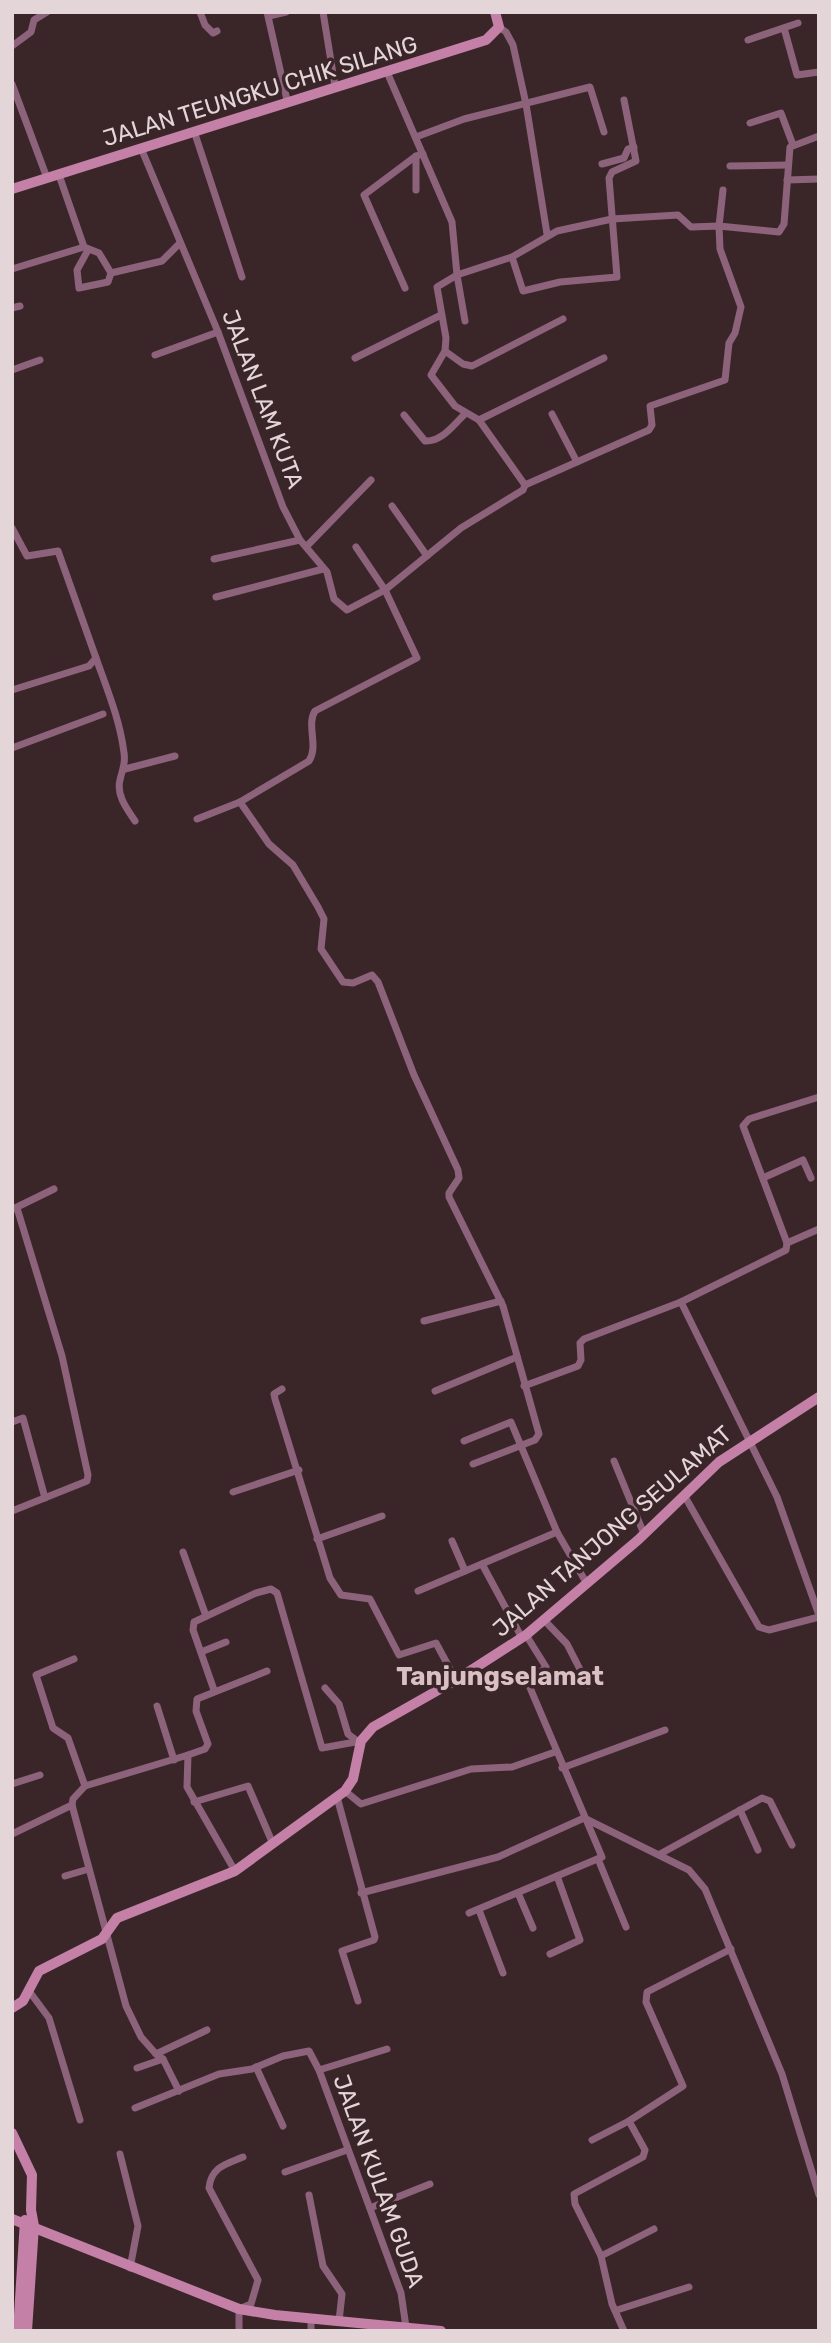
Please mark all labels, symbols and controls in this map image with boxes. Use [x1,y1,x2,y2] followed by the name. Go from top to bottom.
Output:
[99,30,421,152] street label: JALAN TEUNGKU CHIK SILANG
[216,306,310,492] street label: JALAN LAM KUTA
[487,1420,737,1642] street label: JALAN TANJONG SEULAMAT
[396,1661,604,1692] district label: Tanjungselamat
[327,2071,431,2291] street label: JALAN KULAM GUDA

